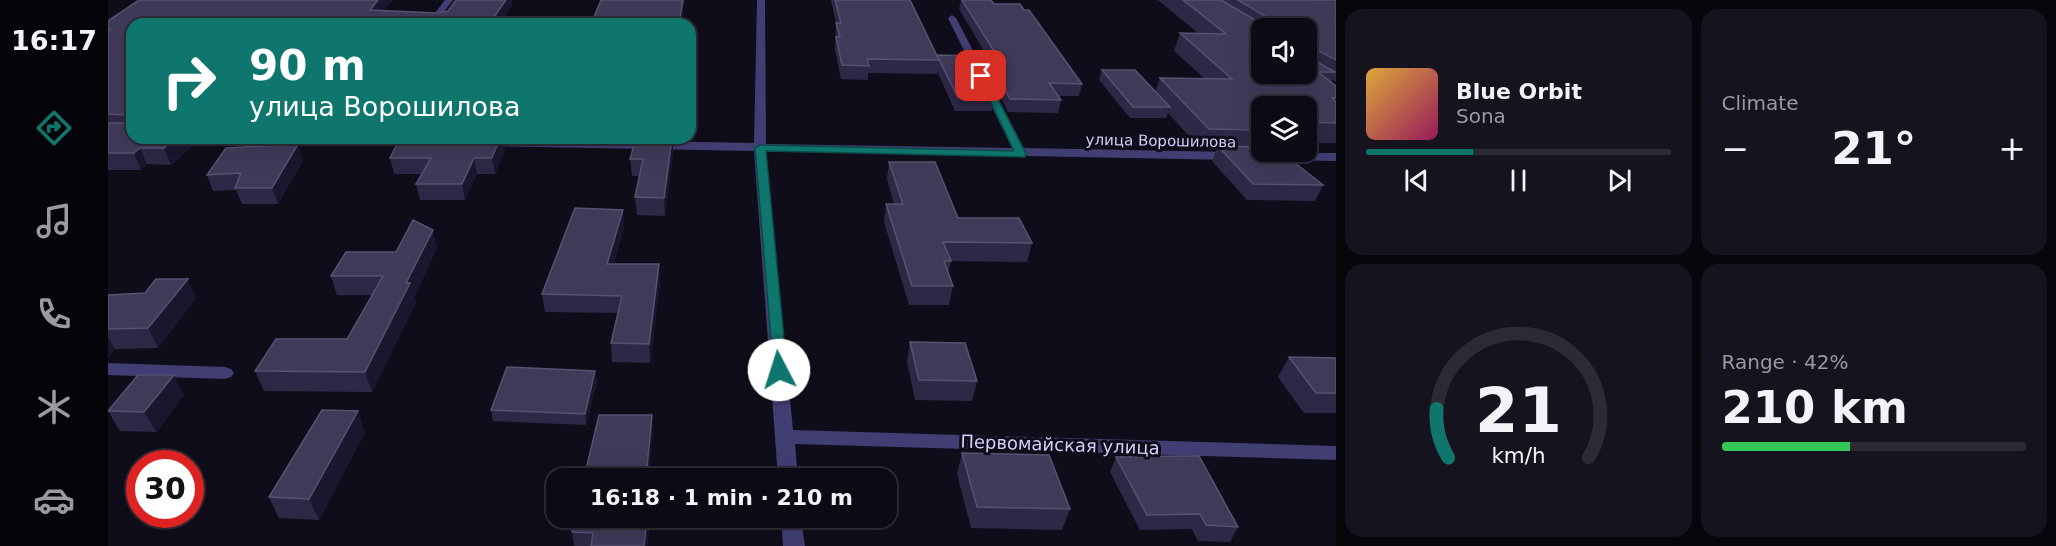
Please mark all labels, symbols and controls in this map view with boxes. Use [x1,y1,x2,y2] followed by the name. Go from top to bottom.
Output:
[1251,18,1317,162] map controls
[1251,18,1317,84] button: sound
[11,25,97,56] text: 16:17
[249,41,366,90] text: 90 m
[150,42,228,120] icon: right
[955,50,1006,101] pin
[964,59,997,92] icon: arrive
[1456,79,1582,104] text: Blue Orbit
[249,91,520,122] text: улица Ворошилова
[1722,91,1798,115] text: Climate
[1251,96,1317,162] button: layers
[1456,104,1506,128] text: Sona
[33,107,75,149] icon: directions
[1831,122,1916,175] text: 21°
[1722,129,1749,168] text: −
[1998,129,2026,168] text: +
[1085,131,1237,151] street label: улица Ворошилова
[1400,164,1433,197] icon: previous
[1502,164,1535,197] icon: pause
[1603,164,1636,197] icon: next
[33,200,75,242] icon: music
[33,293,75,335] icon: phone
[747,338,811,402] position arrow
[1722,350,1848,374] text: Range · 42%
[1475,374,1562,447] text: 21
[1722,381,1908,434] text: 210 km
[33,386,75,428] icon: climate
[960,431,1160,458] street label: Первомайская улица
[1491,443,1545,468] text: km/h
[126,450,204,528] speed limit sign: 30
[33,479,75,521] icon: car
[590,485,853,510] text: 16:18 · 1 min · 210 m

